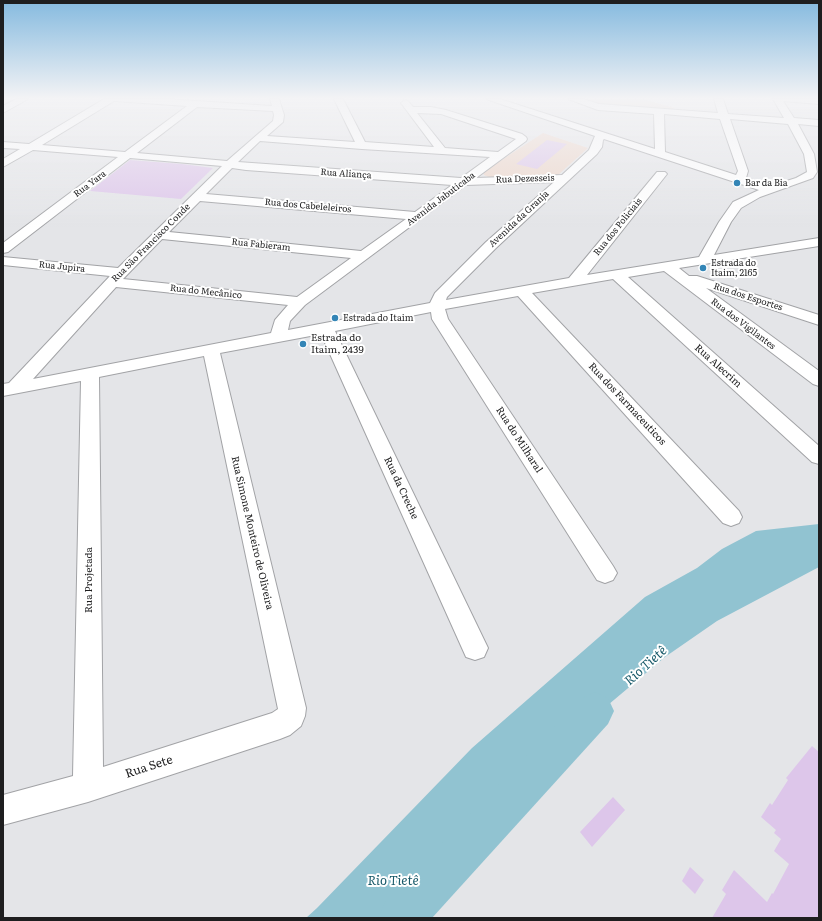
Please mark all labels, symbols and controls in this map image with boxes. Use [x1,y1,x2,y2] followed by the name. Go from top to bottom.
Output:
[320,167,372,181] street label: Rua Aliança
[72,168,108,200] street label: Rua Yara
[405,170,477,228] street label: Avenida Jabuticaba
[495,173,555,185] street label: Rua Dezesseis
[732,178,742,188] marker: Bar da Bia
[745,178,788,188] place label: Bar da Bia
[487,189,551,249] street label: Avenida da Granja
[592,196,644,258] street label: Rua dos Policiais
[264,197,352,215] street label: Rua dos Cabeleleiros
[110,202,192,284] street label: Rua São Francisco Conde
[231,237,291,253] street label: Rua Fabieram
[711,258,757,279] place label: Estrada do Itaim, 2165
[38,259,86,275] street label: Rua Jupira
[698,263,708,273] marker: Estrada do Itaim, 2165
[712,281,784,313] street label: Rua dos Esportes
[169,283,243,301] street label: Rua do Mecânico
[709,296,777,352] street label: Rua dos Vigilantes
[330,313,340,323] marker: Estrada do Itaim
[343,313,413,323] place label: Estrada do Itaim
[311,332,364,356] place label: Estrada do Itaim, 2439
[298,339,308,349] marker: Estrada do Itaim, 2439
[692,342,744,390] street label: Rua Alecrim
[586,360,668,448] street label: Rua dos Farmaceuticos
[493,405,545,475] street label: Rua do Milharal
[228,455,276,611] street label: Rua Simone Monteiro de Oliveira
[381,455,421,521] street label: Rua da Creche
[83,547,95,613] street label: Rua Projetada
[622,643,670,689] water label: Rio Tietê
[124,753,174,781] street label: Rua Sete
[367,873,419,889] water label: Rio Tietê

